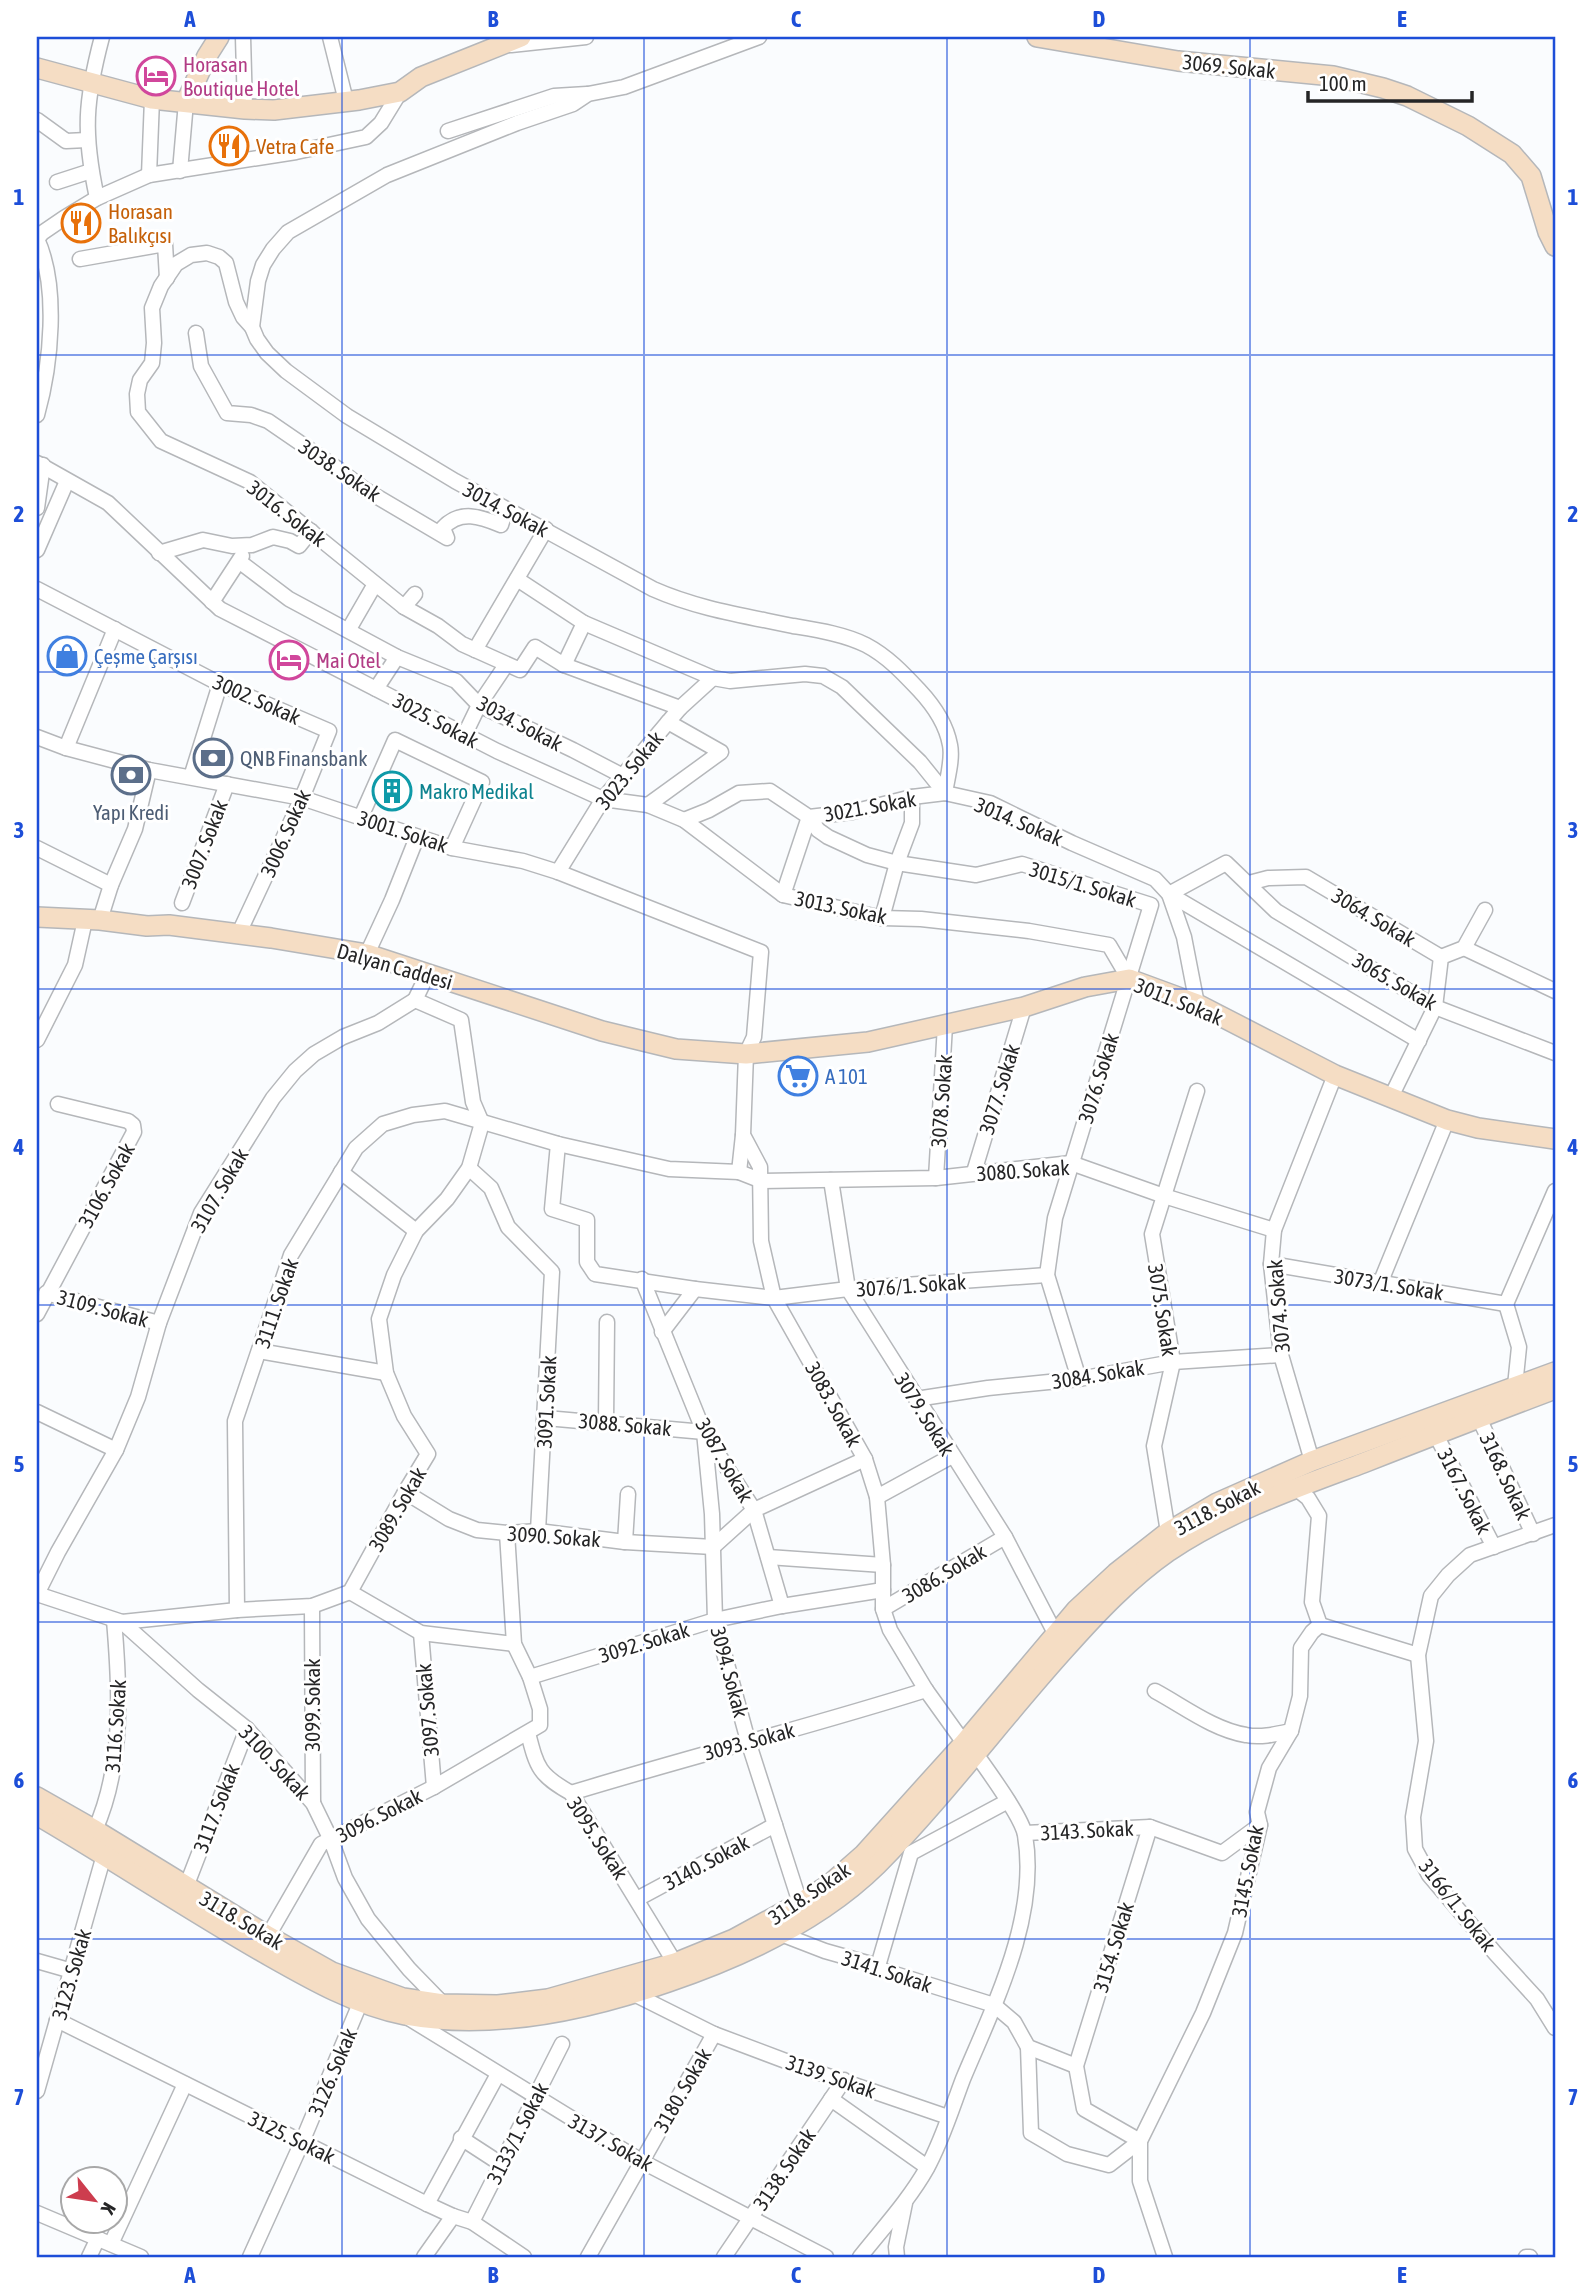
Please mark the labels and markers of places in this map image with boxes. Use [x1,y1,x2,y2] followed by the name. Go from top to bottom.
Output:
[183,52,300,100] place label: Horasan Boutique Hotel
[135,55,177,97] hotel icon: Horasan Boutique Hotel
[208,125,250,167] restaurant icon: Vetra Cafe
[256,134,334,158] place label: Vetra Cafe
[108,199,173,247] place label: Horasan Balıkçısı
[60,202,102,244] restaurant icon: Horasan Balıkçısı
[46,635,88,677] shop icon: Çeșme Çarșısı
[268,639,310,681] hotel icon: Mai Otel
[94,644,198,668] place label: Çeșme Çarșısı
[316,648,381,672] place label: Mai Otel
[192,737,234,779] bank icon: QNB Finansbank
[240,746,367,770] place label: QNB Finansbank
[110,754,152,796] bank icon: Yapı Kredi
[371,770,413,812] building icon: Makro Medikal
[419,779,534,803] place label: Makro Medikal
[93,800,169,824] place label: Yapı Kredi
[777,1055,819,1097] supermarket icon: A 101
[825,1064,868,1088] place label: A 101

